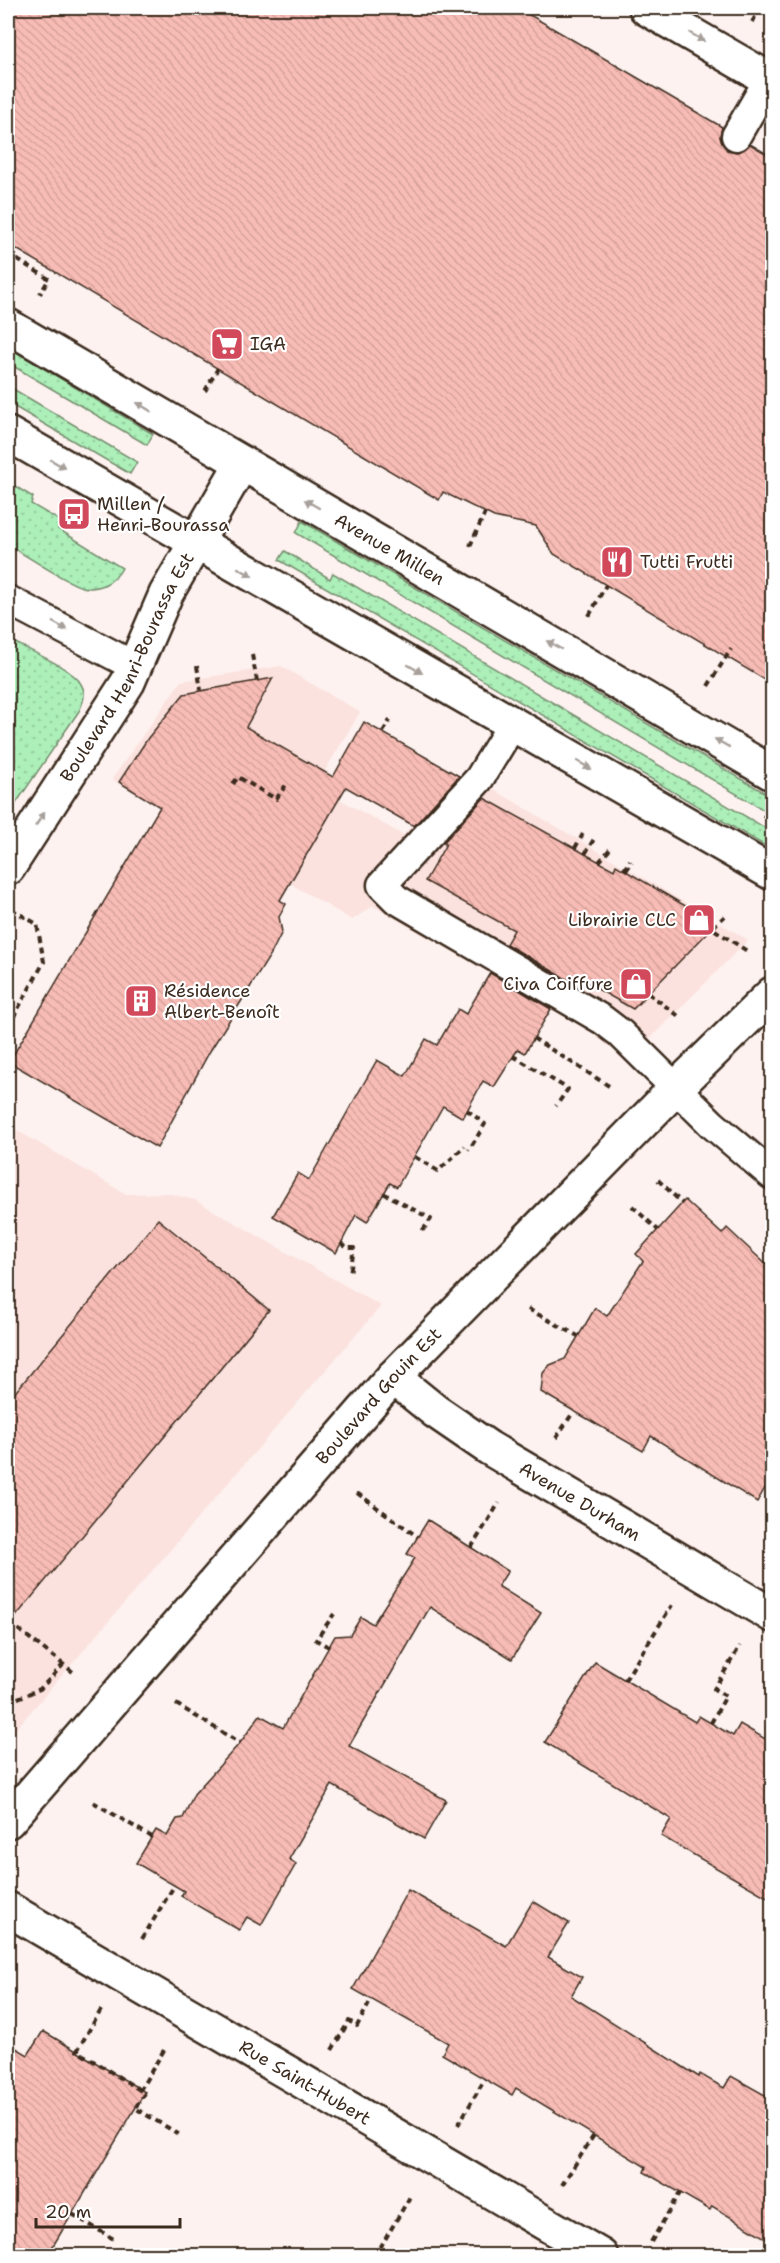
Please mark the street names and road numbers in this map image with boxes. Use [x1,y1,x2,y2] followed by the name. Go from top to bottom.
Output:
[330,508,449,591] street label: Avenue Millen
[55,548,200,787] street label: Boulevard Henri-Bourassa Est
[310,1322,447,1470] street label: Boulevard Gouin Est
[515,1456,645,1547] street label: Avenue Durham
[235,2035,375,2131] street label: Rue Saint-Hubert

